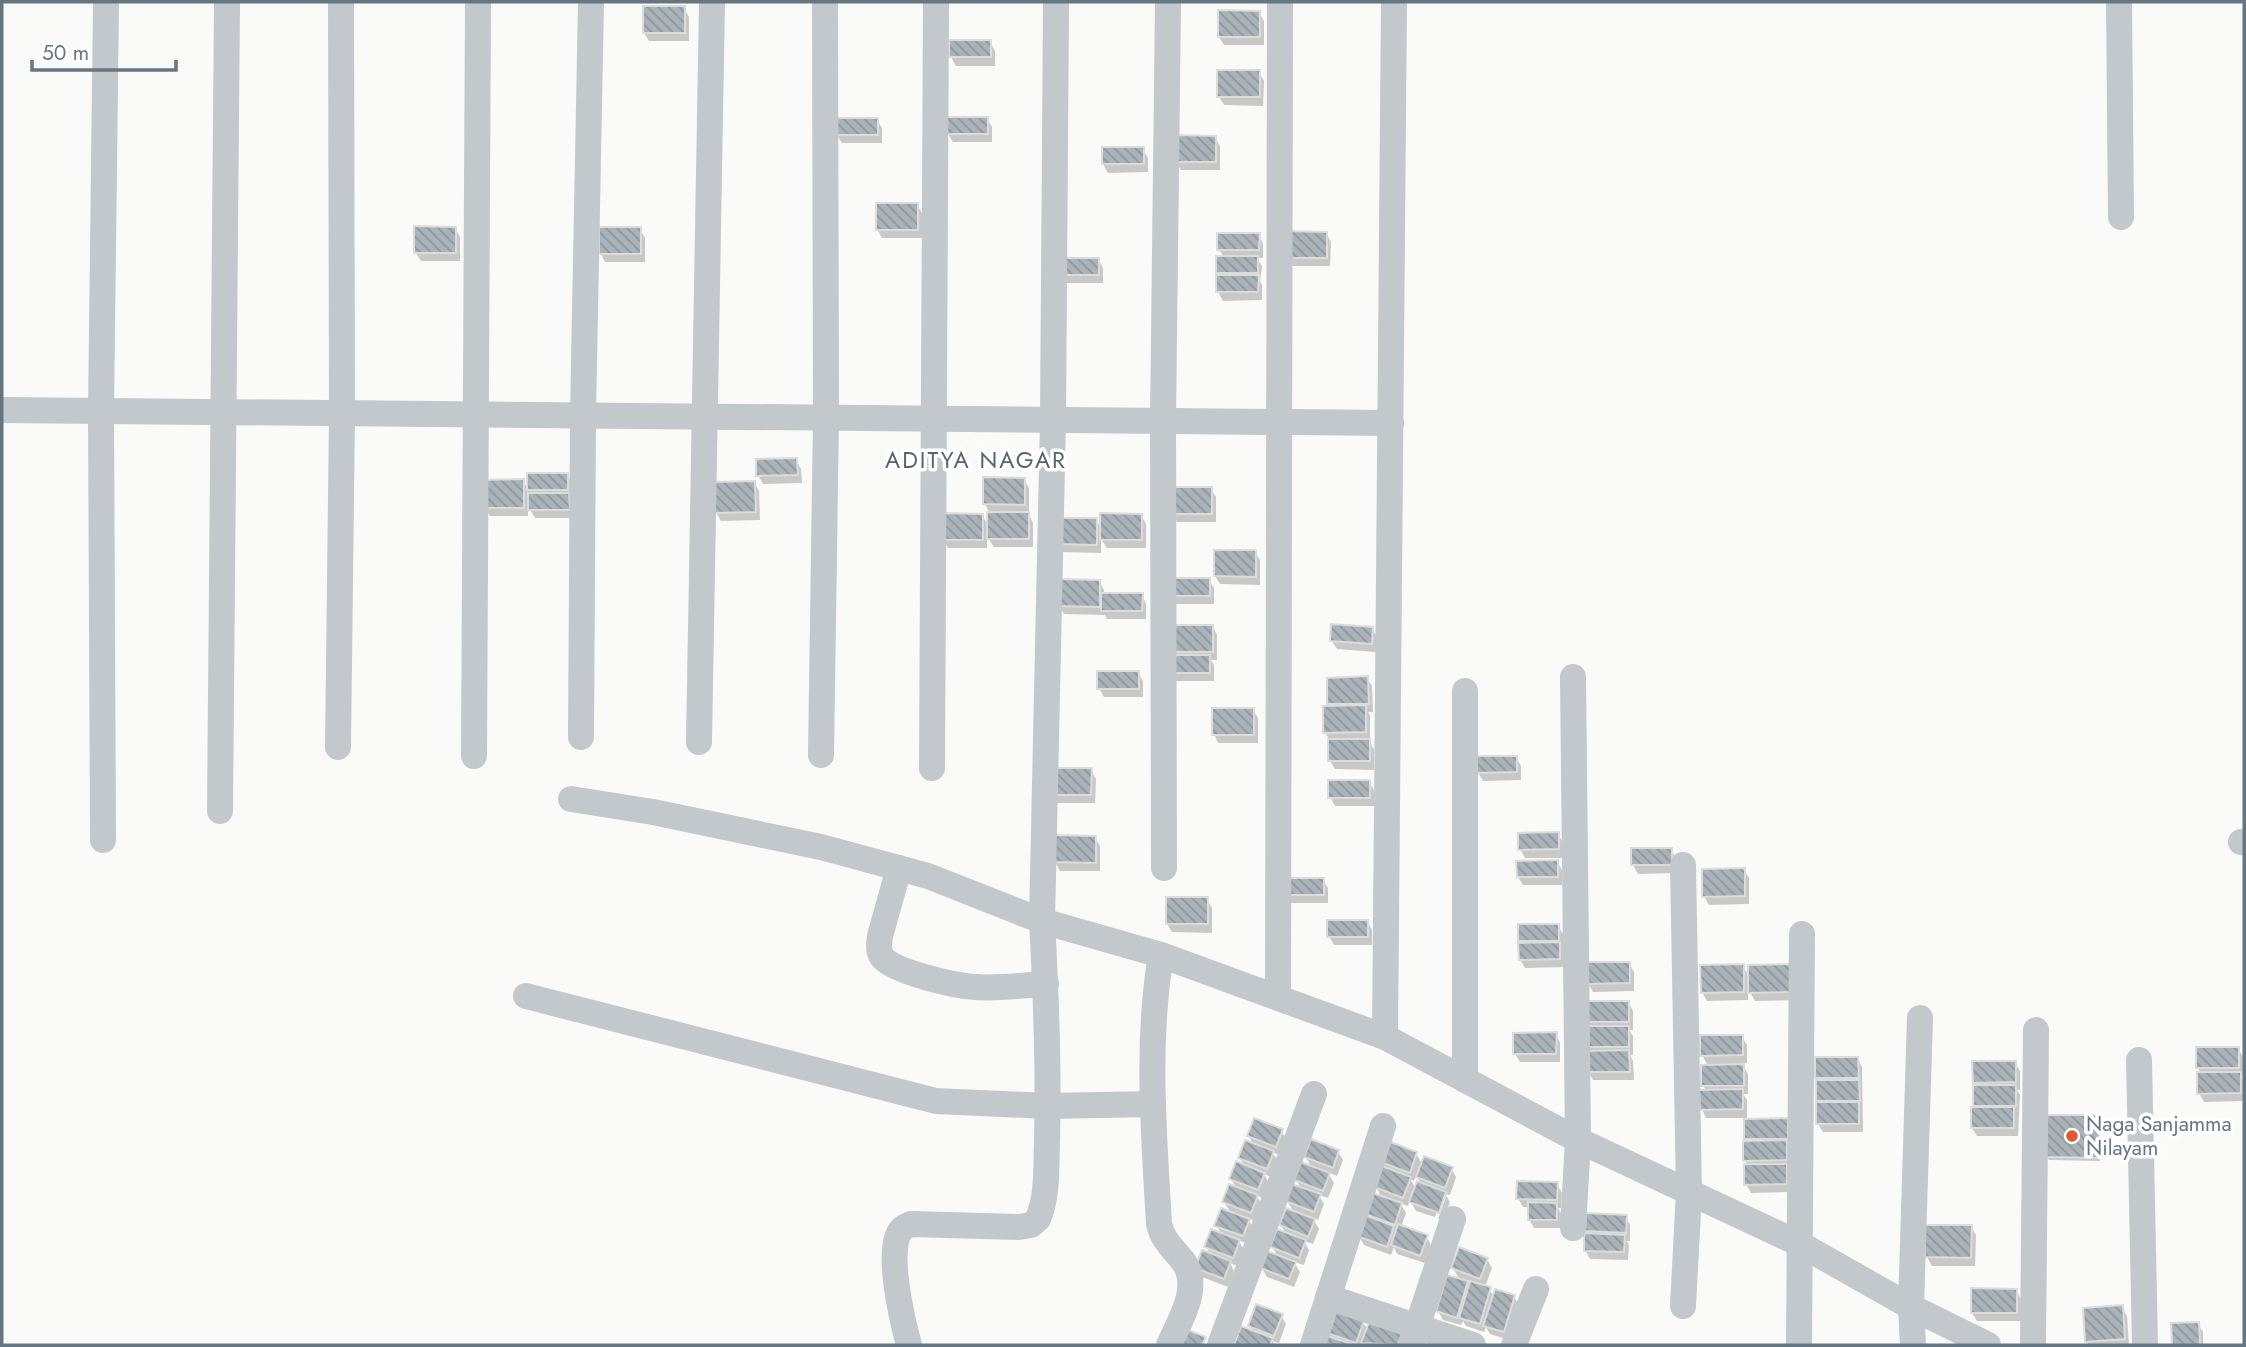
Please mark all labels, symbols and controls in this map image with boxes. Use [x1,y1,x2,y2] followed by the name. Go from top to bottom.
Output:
[32,28,175,72] scale bar
[42,38,89,68] text: 50 m
[885,443,1067,477] district label: ADITYA NAGAR
[2086,1109,2232,1163] place label: Naga Sanjamma Nilayam
[2064,1128,2080,1144] marker: Naga Sanjamma Nilayam

